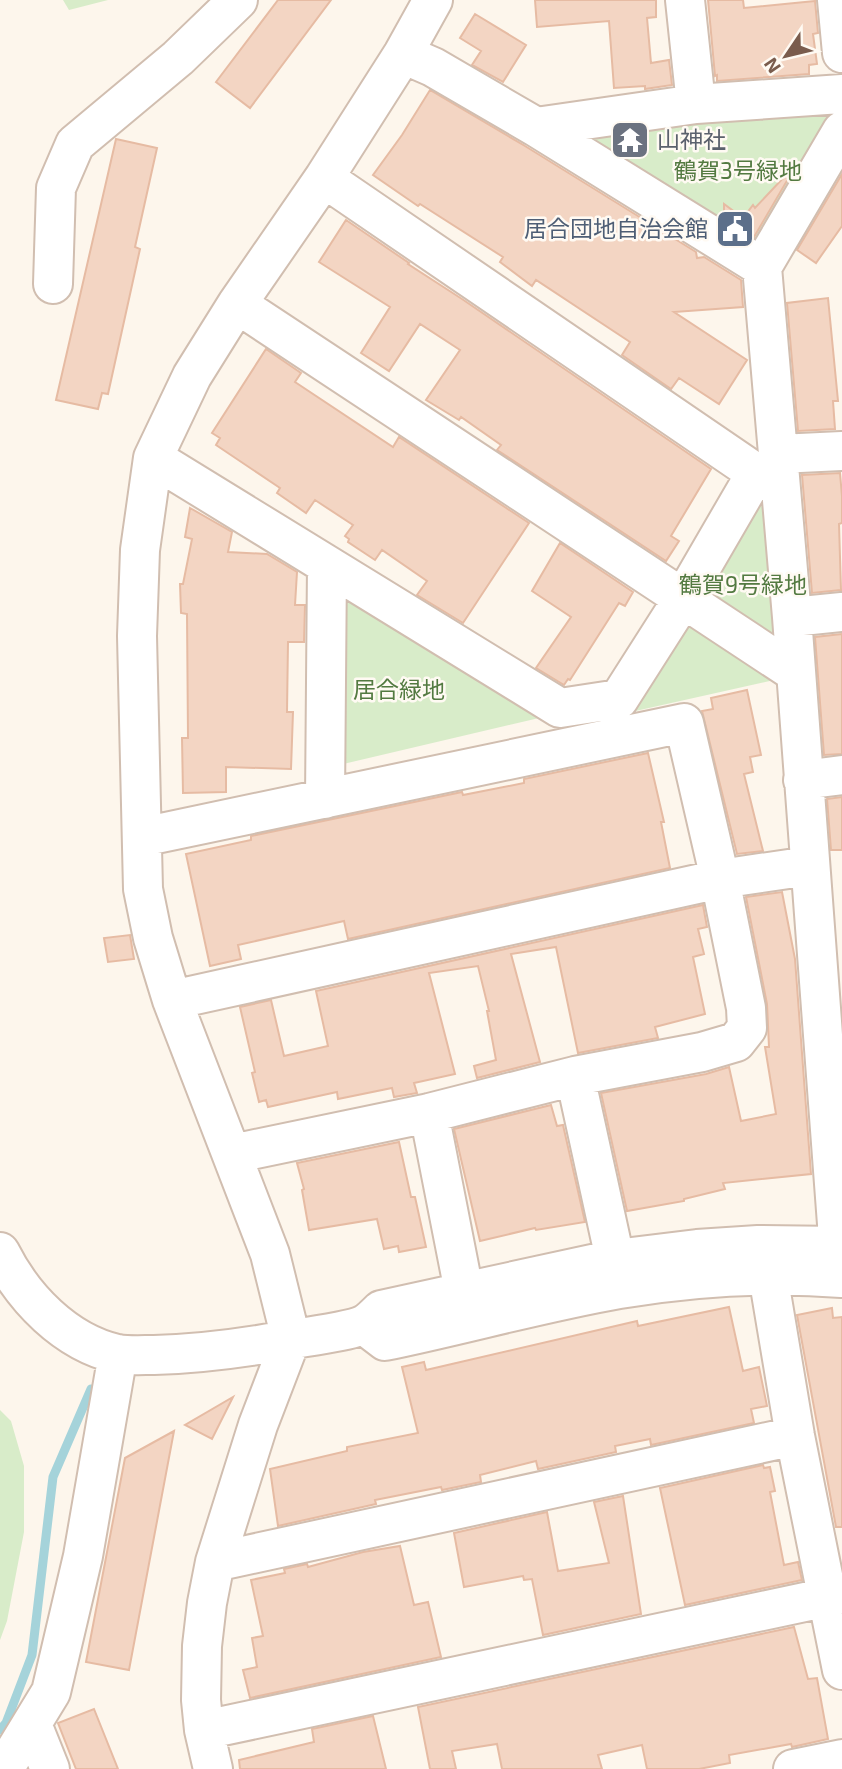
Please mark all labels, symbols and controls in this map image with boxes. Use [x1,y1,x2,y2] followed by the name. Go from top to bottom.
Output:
[751,21,821,91] north arrow
[758,54,785,78] text: N
[609,119,651,161] temple icon: 山神社
[657,125,726,153] place label: 山神社
[674,156,802,184] park label: 鶴賀3号緑地
[714,208,756,250] public building icon: 居合団地自治会館
[524,214,708,242] place label: 居合団地自治会館
[679,570,807,598] park label: 鶴賀9号緑地
[353,675,445,703] park label: 居合緑地

